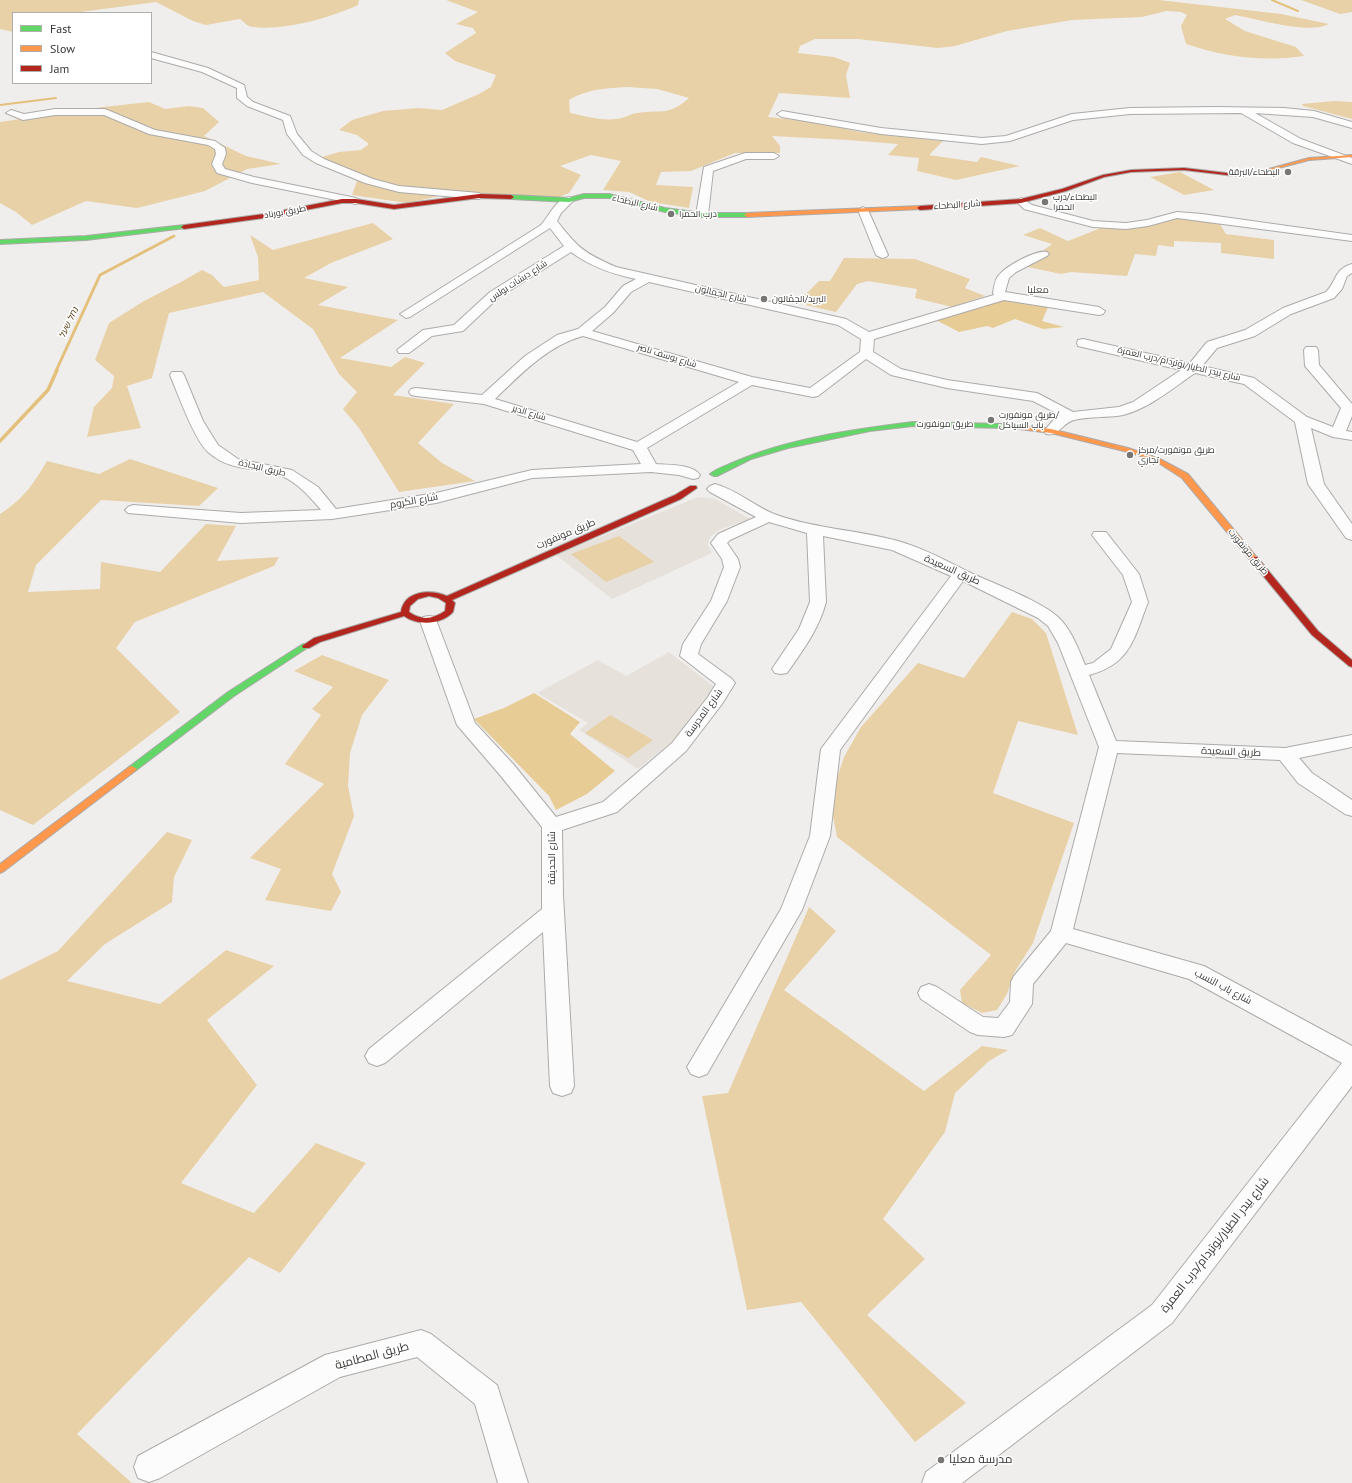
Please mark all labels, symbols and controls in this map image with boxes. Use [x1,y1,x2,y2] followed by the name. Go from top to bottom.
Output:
[12,12,152,84] legend
[50,21,71,36] text: Fast
[50,41,75,56] text: Slow
[50,61,69,76] text: Jam
[1229,167,1280,177] place label: البطحاء/البرقة
[1283,167,1293,177] marker: البطحاء/البرقة
[611,192,659,214] street label: شارع البطحاء
[1053,192,1097,213] place label: البطحاء/درب الحمرا
[1040,197,1050,207] marker: البطحاء/درب الحمرا
[933,198,981,212] street label: شارع البطحاء
[263,203,307,221] street label: طريق بورناد
[666,209,676,219] marker: درب الحمرا
[679,209,717,219] place label: درب الحمرا
[487,258,549,304] street label: شارع دبشات بولس
[694,283,748,305] street label: شارع الجمالون
[1027,284,1049,296] district label: معليا
[759,294,769,304] marker: البريد/الجمّالون
[772,294,826,304] place label: البريد/الجمّالون
[57,306,81,340] water label: נחל שעל
[636,342,698,370] street label: شارع يوسف ناصر
[1116,345,1242,383] street label: شارع بيدر الطيار/نوتردام/درب العمرة
[511,403,547,423] street label: شارع الدير
[999,410,1059,431] place label: طريق مونفورت/ باب السياكل
[986,415,996,425] marker: طريق مونفورت/ باب السياكل
[917,419,973,429] street label: طريق مونفورت
[1138,445,1215,466] place label: طريق مونفورت/مركز تجاري
[1125,450,1135,460] marker: طريق مونفورت/مركز تجاري
[237,457,287,479] street label: طريق البجادة
[389,491,439,511] street label: شارع الكروم
[535,516,597,552] street label: طريق مونفورت
[1226,527,1270,577] street label: طريق مونفورت
[922,552,982,588] street label: طريق السعيدة
[683,687,725,739] street label: شارع المدرسة
[1201,745,1261,759] street label: طريق السعيدة
[546,831,558,885] street label: شارع الحديقة
[1192,967,1254,1007] street label: شارع باب النسب
[1158,1174,1272,1316] street label: شارع بيدر الطيار/نوتردام/درب العمرة
[333,1339,411,1373] street label: طريق المطامية
[949,1453,1012,1467] place label: مدرسة معليا
[936,1455,946,1465] marker: مدرسة معليا

